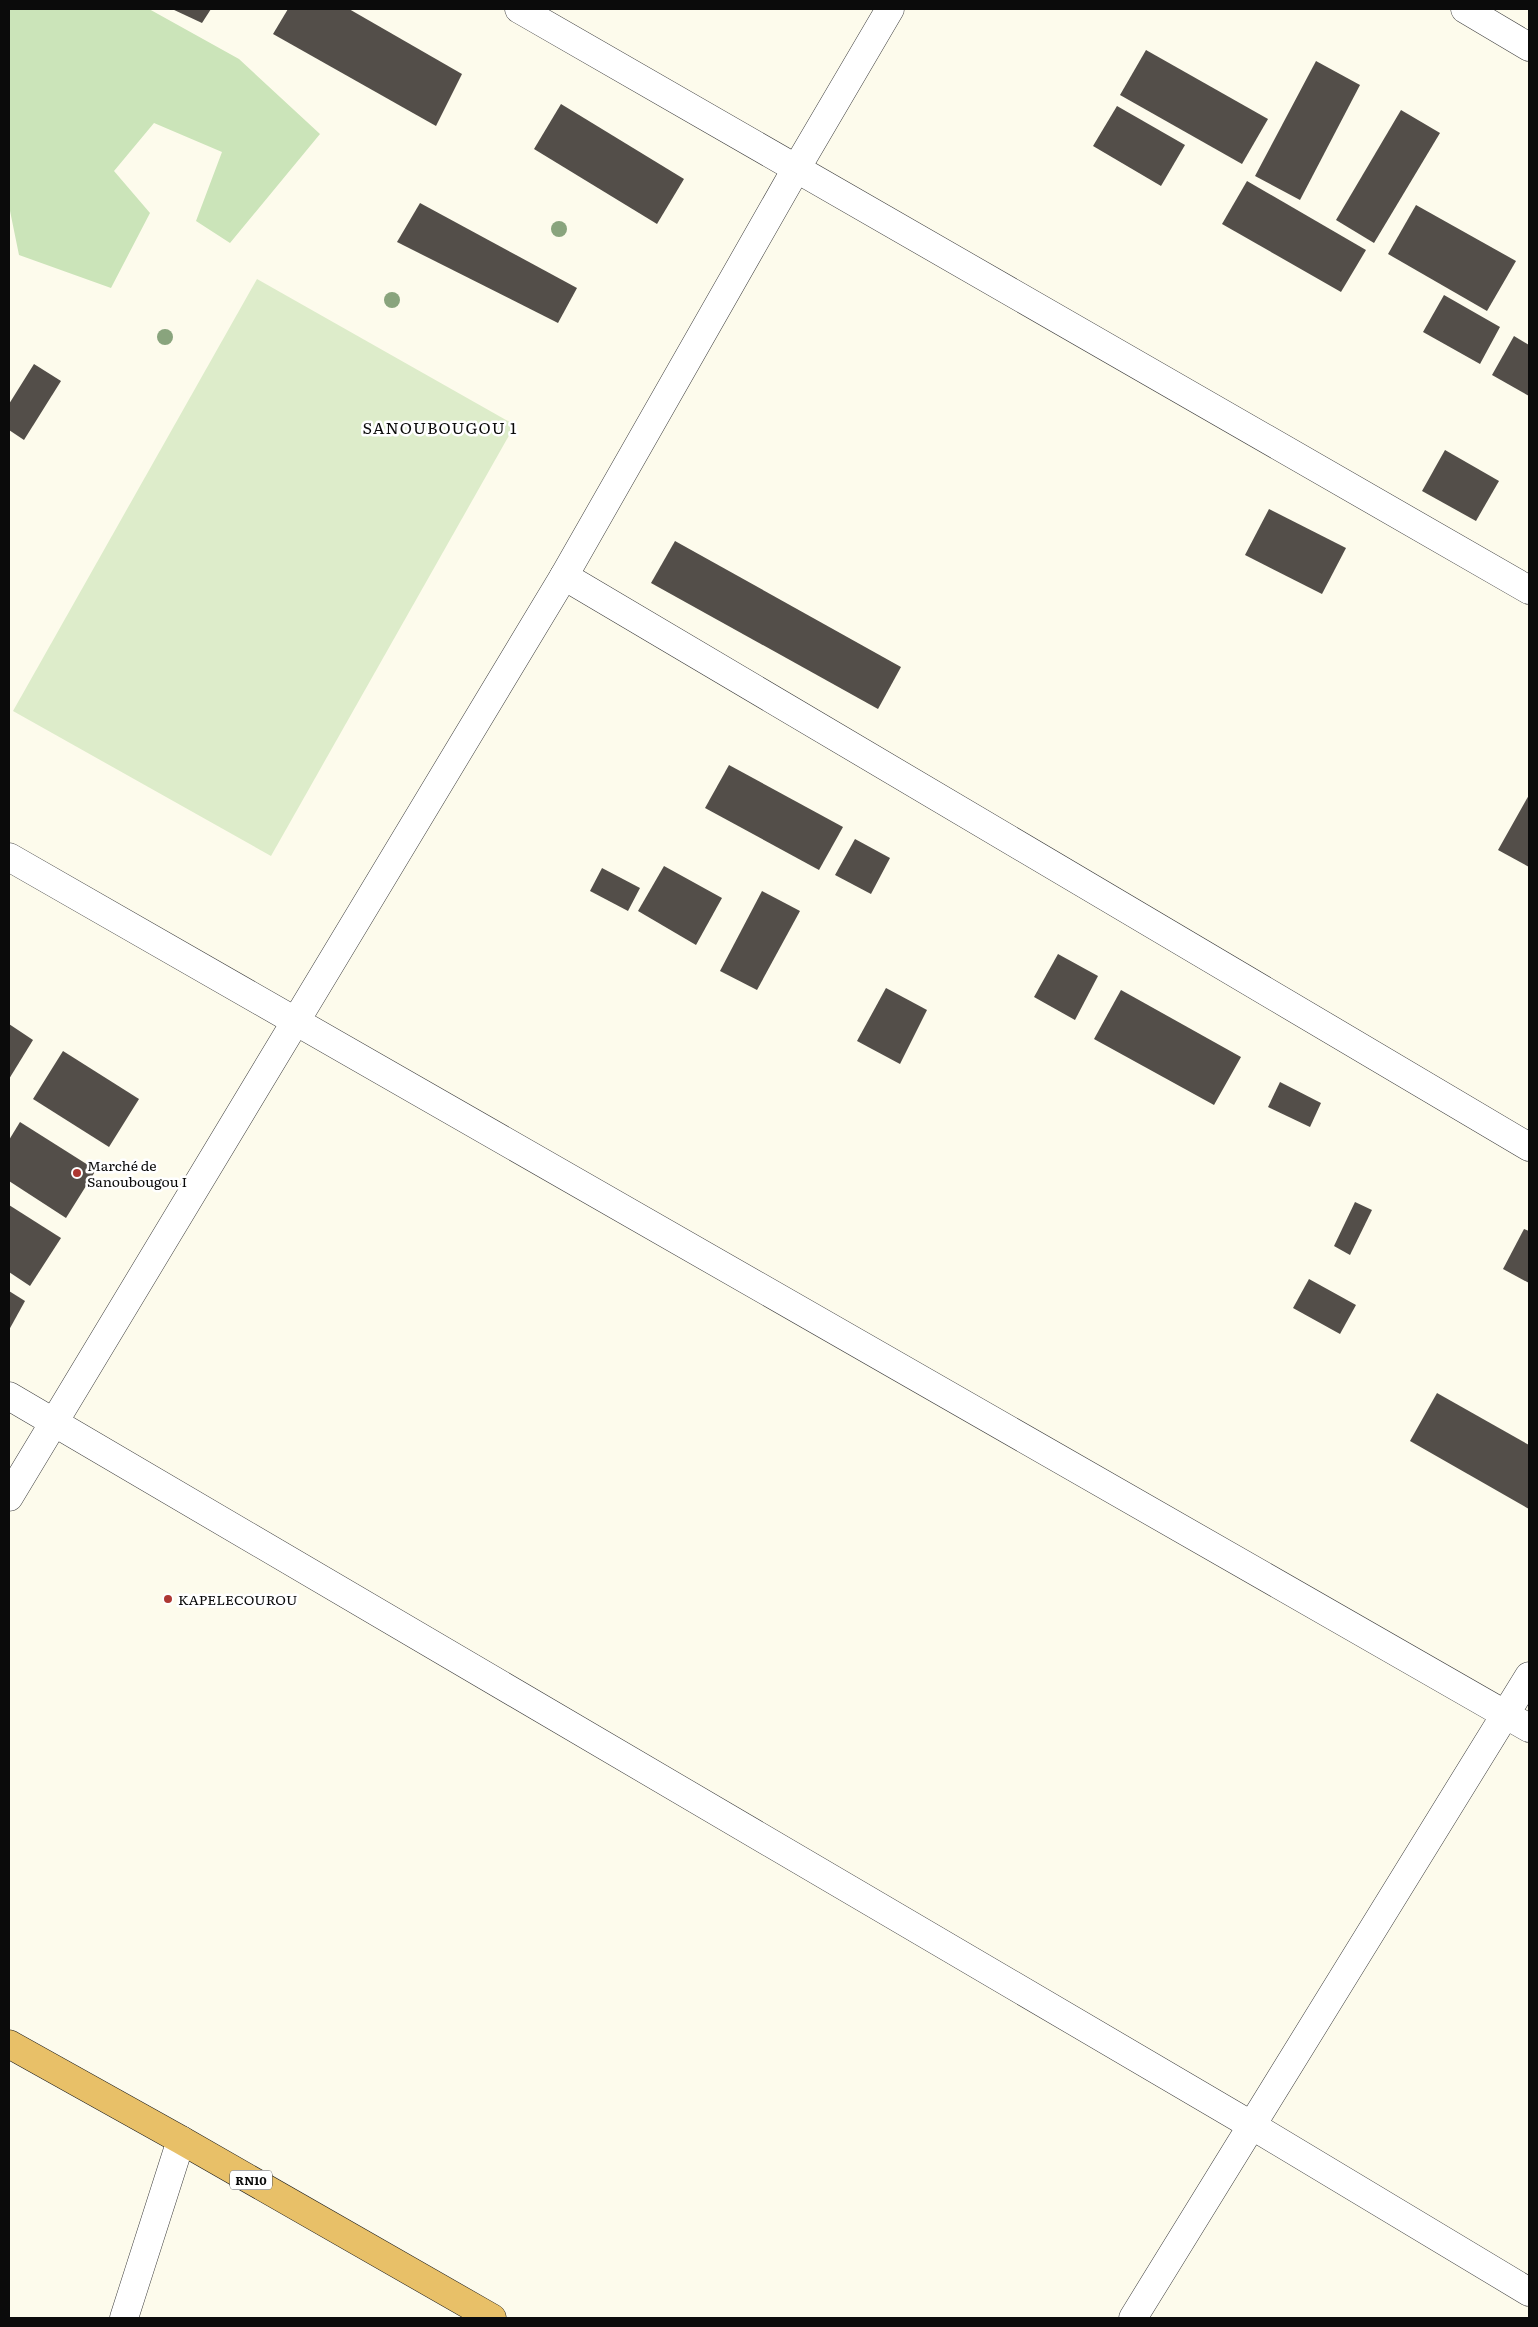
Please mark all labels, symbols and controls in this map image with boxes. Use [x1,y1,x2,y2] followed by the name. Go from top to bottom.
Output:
[363,415,517,439] district label: SANOUBOUGOU 1
[87,1155,187,1191] place label: Marché de Sanoubougou I
[71,1167,83,1179] marker: Marché de Sanoubougou I
[178,1589,297,1609] place label: KAPELECOUROU
[162,1593,174,1605] marker: KAPELECOUROU
[230,2170,272,2190] road number: RN10

